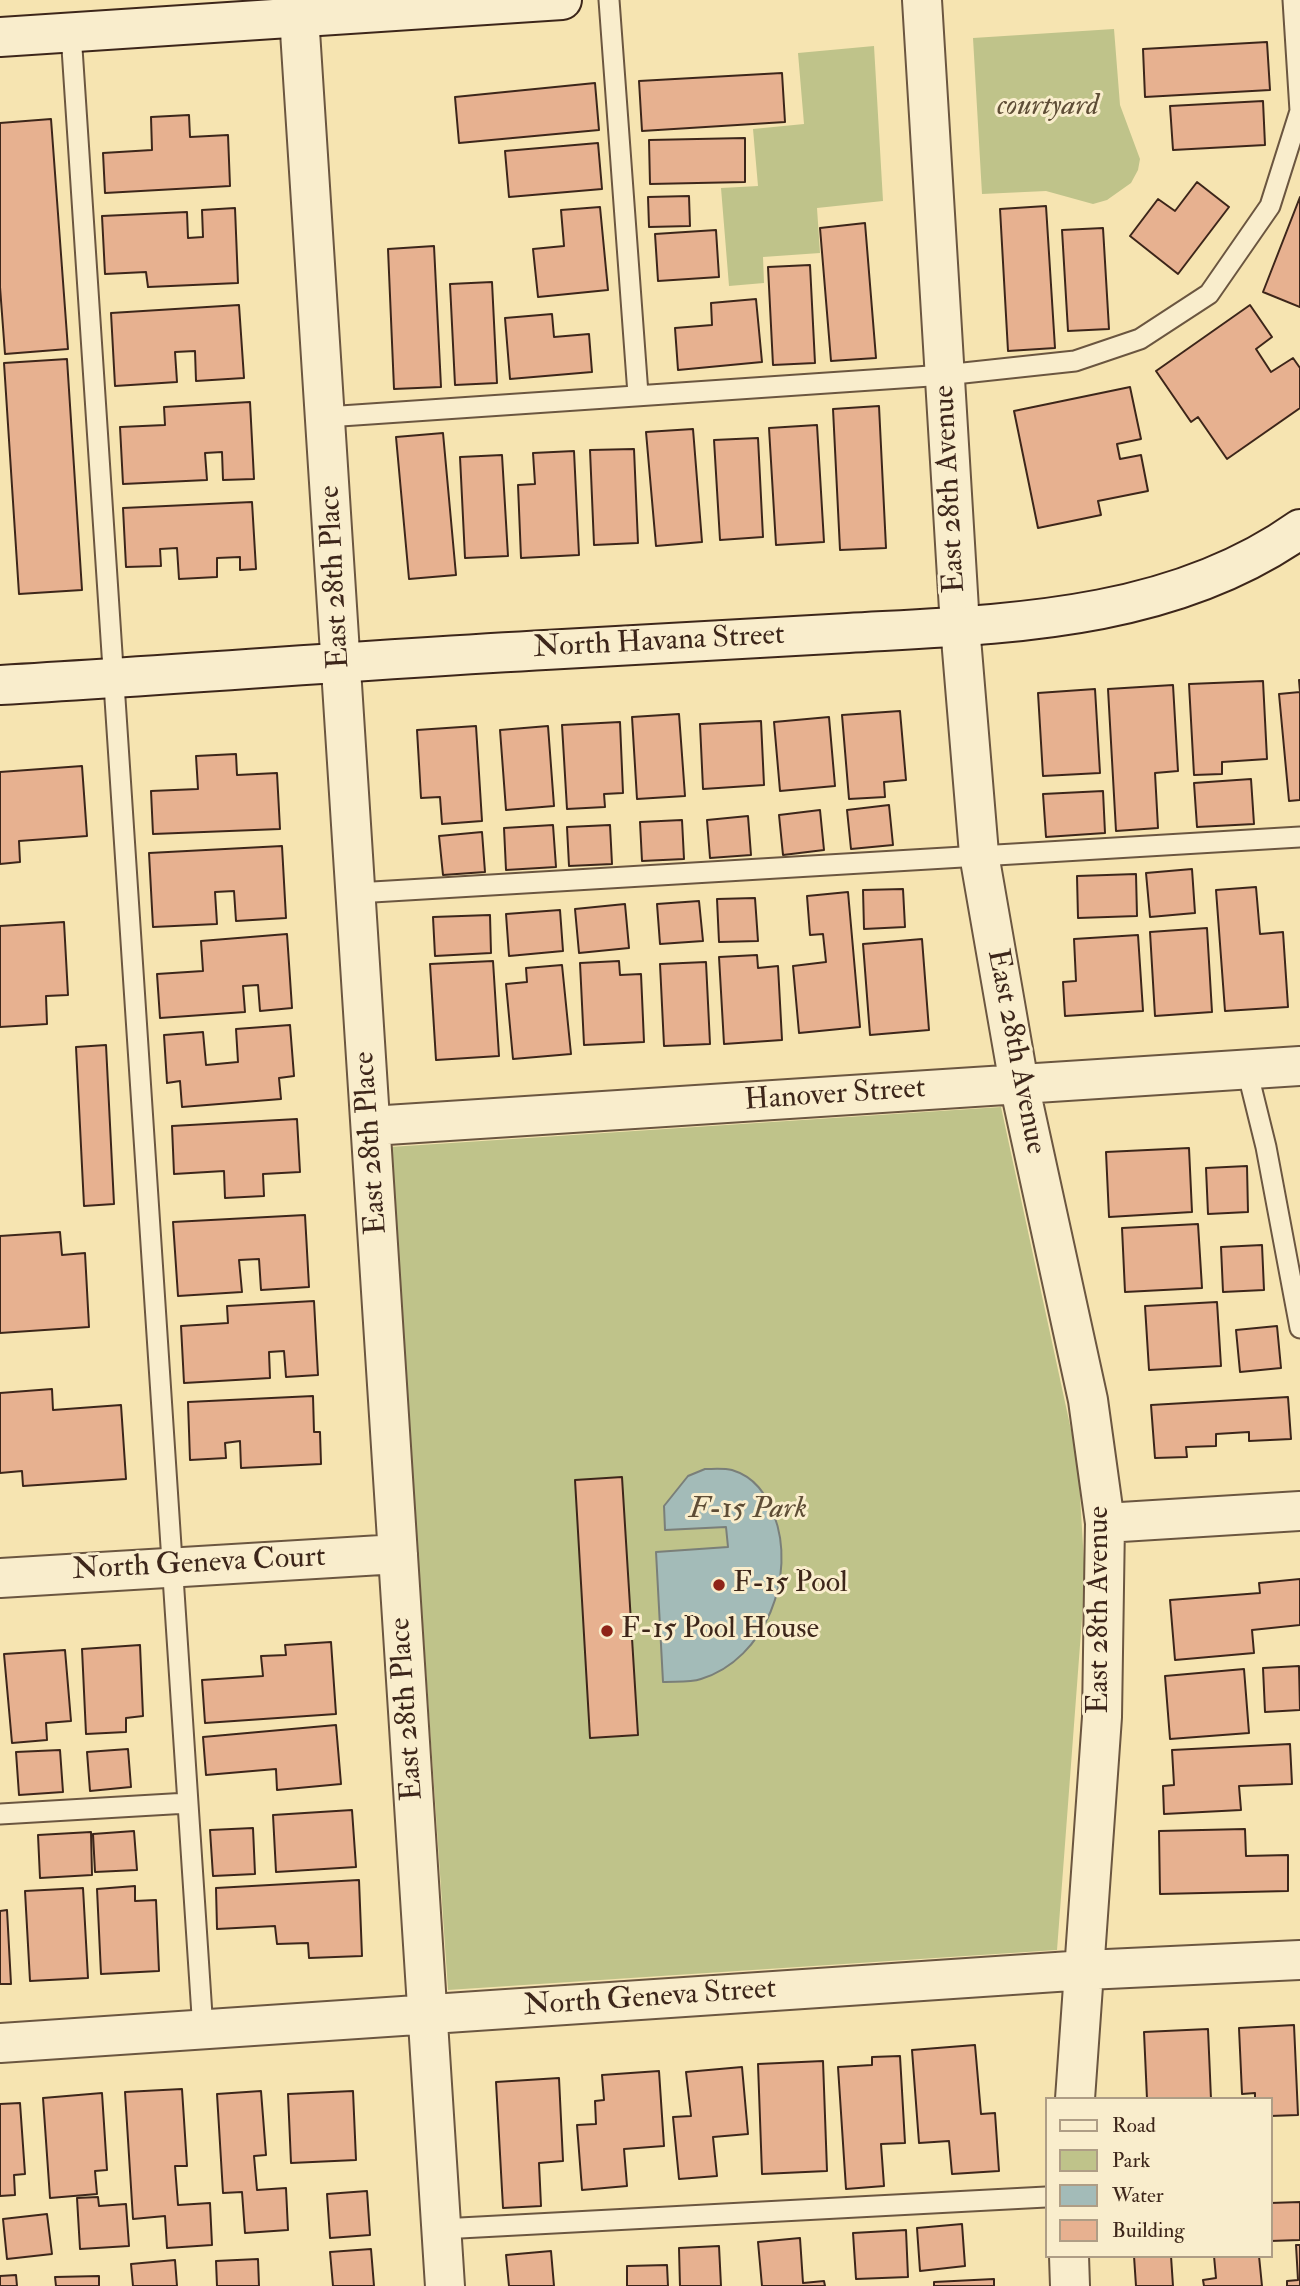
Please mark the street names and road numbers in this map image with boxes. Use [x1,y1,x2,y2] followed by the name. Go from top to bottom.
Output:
[928,384,974,594] street label: East 28th Avenue
[313,484,359,670] street label: East 28th Place
[532,618,786,668] street label: North Havana Street
[977,946,1053,1158] street label: East 28th Avenue
[348,1050,396,1236] street label: East 28th Place
[743,1072,927,1120] street label: Hanover Street
[1083,1506,1119,1714] street label: East 28th Avenue
[71,1540,327,1590] street label: North Geneva Court
[384,1616,432,1802] street label: East 28th Place
[523,1972,777,2026] street label: North Geneva Street

